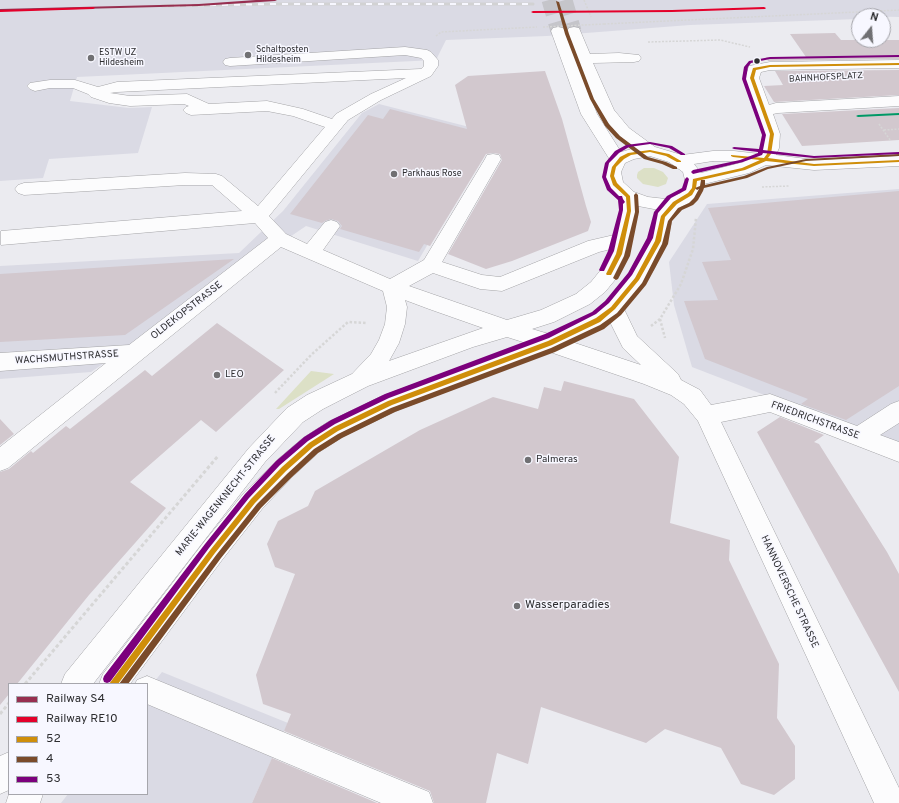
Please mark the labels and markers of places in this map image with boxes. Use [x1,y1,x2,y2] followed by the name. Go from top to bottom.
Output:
[256,45,309,66] place label: Schaltposten Hildesheim
[99,48,144,69] place label: ESTW UZ Hildesheim
[243,50,253,60] marker: Schaltposten Hildesheim
[86,53,96,63] marker: ESTW UZ Hildesheim
[752,56,762,66] unlabelled marker
[389,169,399,179] marker: Parkhaus Rose
[402,169,461,179] place label: Parkhaus Rose
[225,369,244,381] place label: LEO
[212,370,222,380] marker: LEO
[536,454,578,466] place label: Palmeras
[523,455,533,465] marker: Palmeras
[525,599,610,613] place label: Wasserparadies
[512,601,522,611] marker: Wasserparadies

